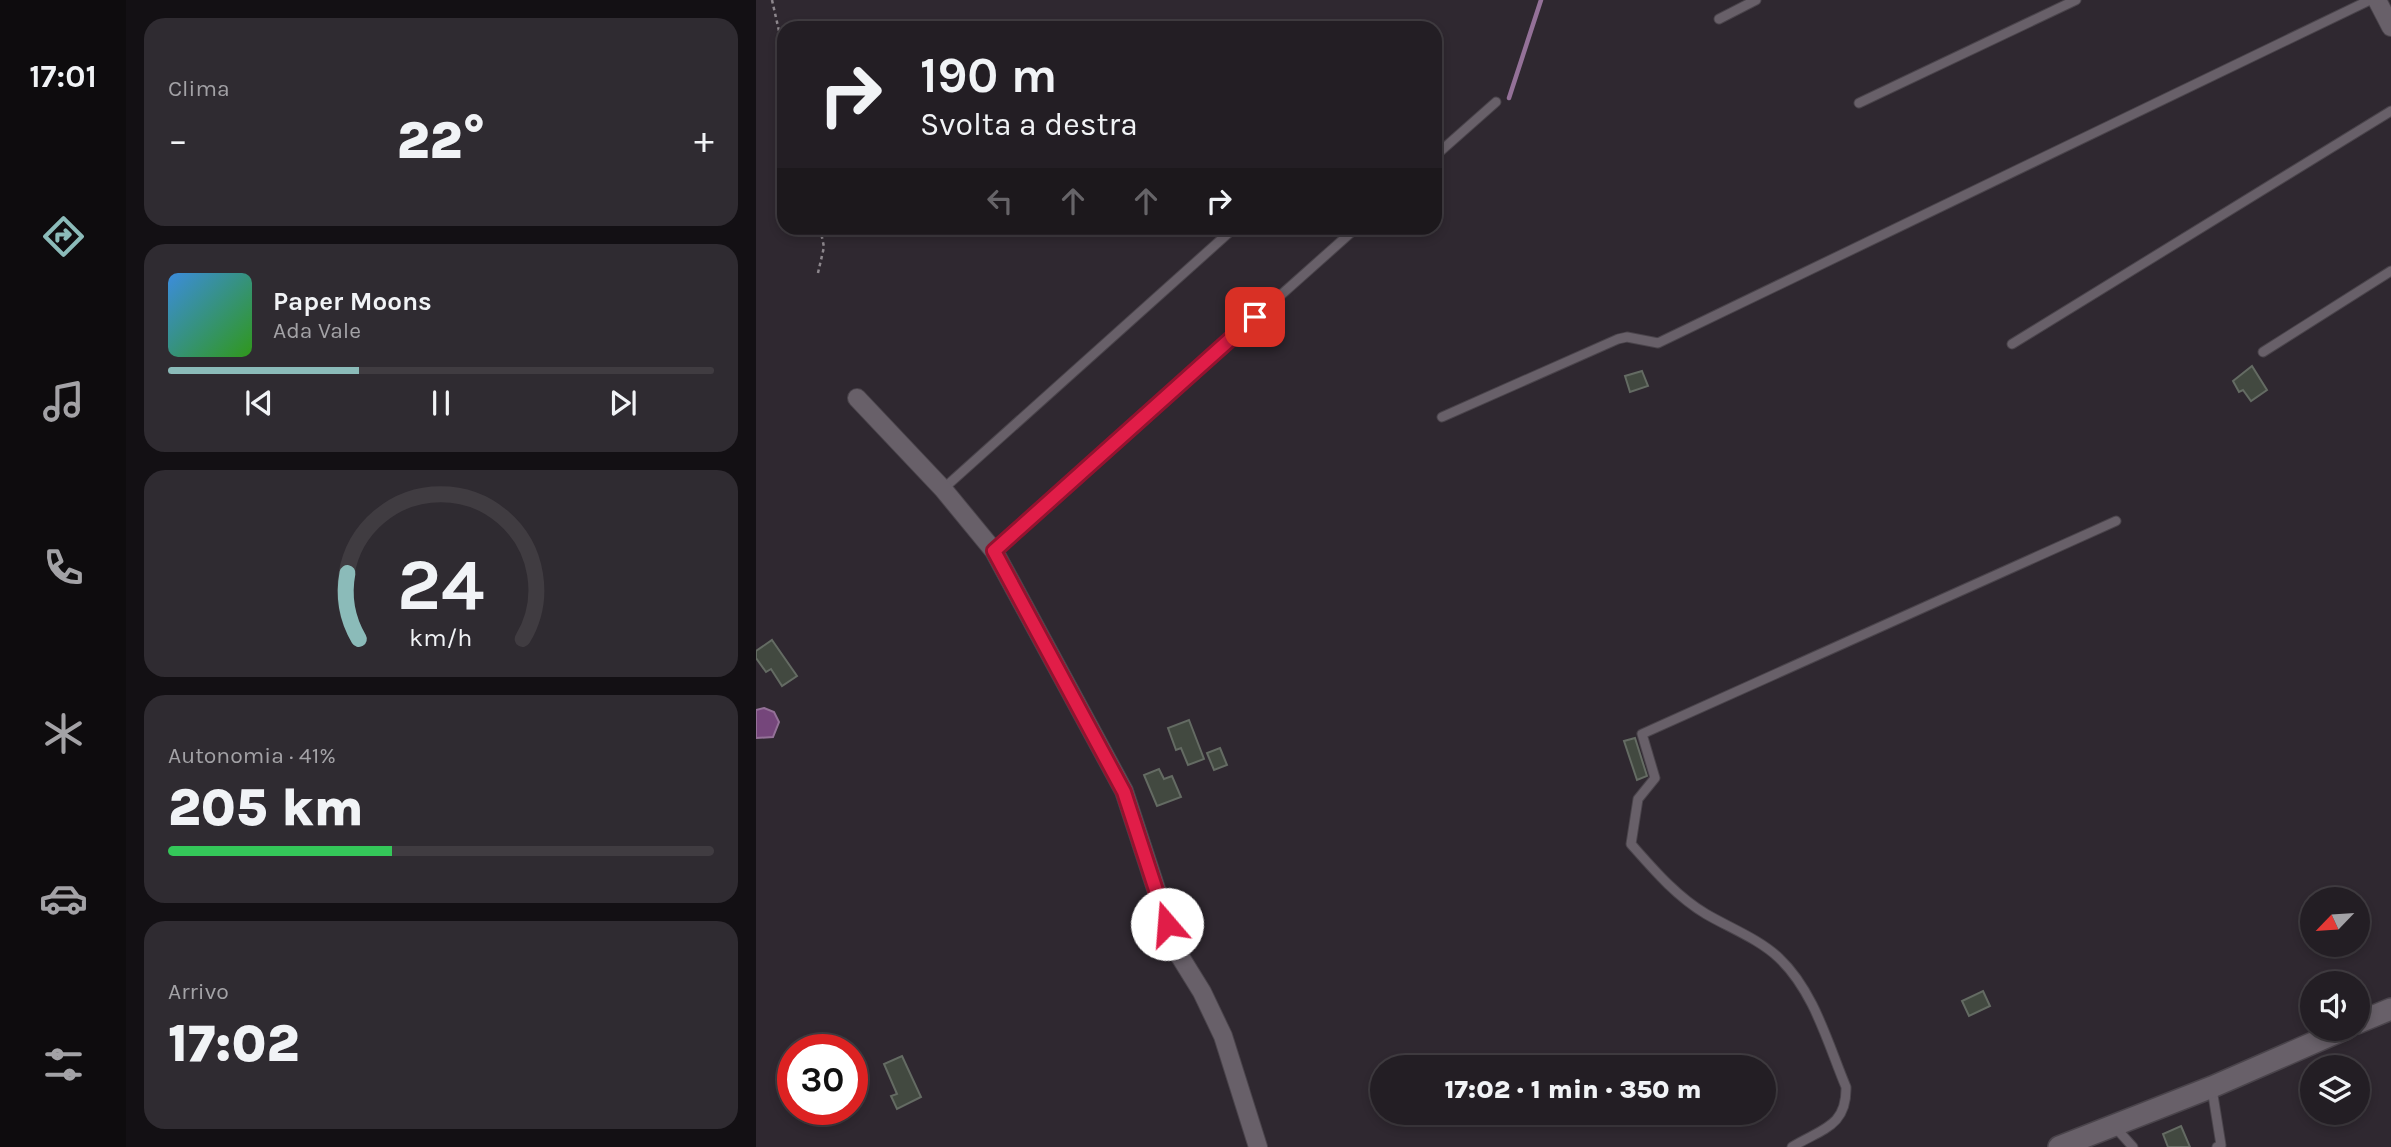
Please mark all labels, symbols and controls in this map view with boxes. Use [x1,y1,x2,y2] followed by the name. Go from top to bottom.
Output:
[920,47,1057,104] text: 190 m
[805,49,896,140] icon: right
[29,58,97,95] text: 17:01
[168,75,230,102] text: Clima
[920,106,1138,143] text: Svolta a destra
[397,110,485,171] text: 22°
[168,118,188,163] text: −
[694,118,714,163] text: +
[981,182,1019,220] icon: left
[1054,182,1092,220] icon: ahead
[1127,182,1165,220] icon: ahead
[1200,182,1238,220] icon: right
[39,212,88,261] icon: directions
[273,286,432,317] text: Paper Moons
[1225,287,1285,347] pin
[1236,298,1274,336] icon: arrive
[273,317,361,344] text: Ada Vale
[39,377,88,426] icon: music
[240,384,278,422] icon: previous
[422,384,460,422] icon: pause
[604,384,642,422] icon: next
[39,543,88,592] icon: phone
[397,543,485,628] text: 24
[409,623,473,652] text: km/h
[39,709,88,758] icon: climate
[168,742,336,769] text: Autonomia · 41%
[168,777,364,838] text: 205 km
[39,874,88,923] icon: car
[1130,887,1204,961] position arrow
[2300,887,2370,957] north arrow
[2300,887,2370,1125] map controls
[2300,971,2370,1041] button: sound
[168,978,229,1005] text: Arrivo
[168,1013,299,1074] text: 17:02
[777,1034,868,1125] speed limit sign: 30
[39,1040,88,1089] icon: filters
[2300,1055,2370,1125] button: layers
[1444,1074,1702,1105] text: 17:02 · 1 min · 350 m

